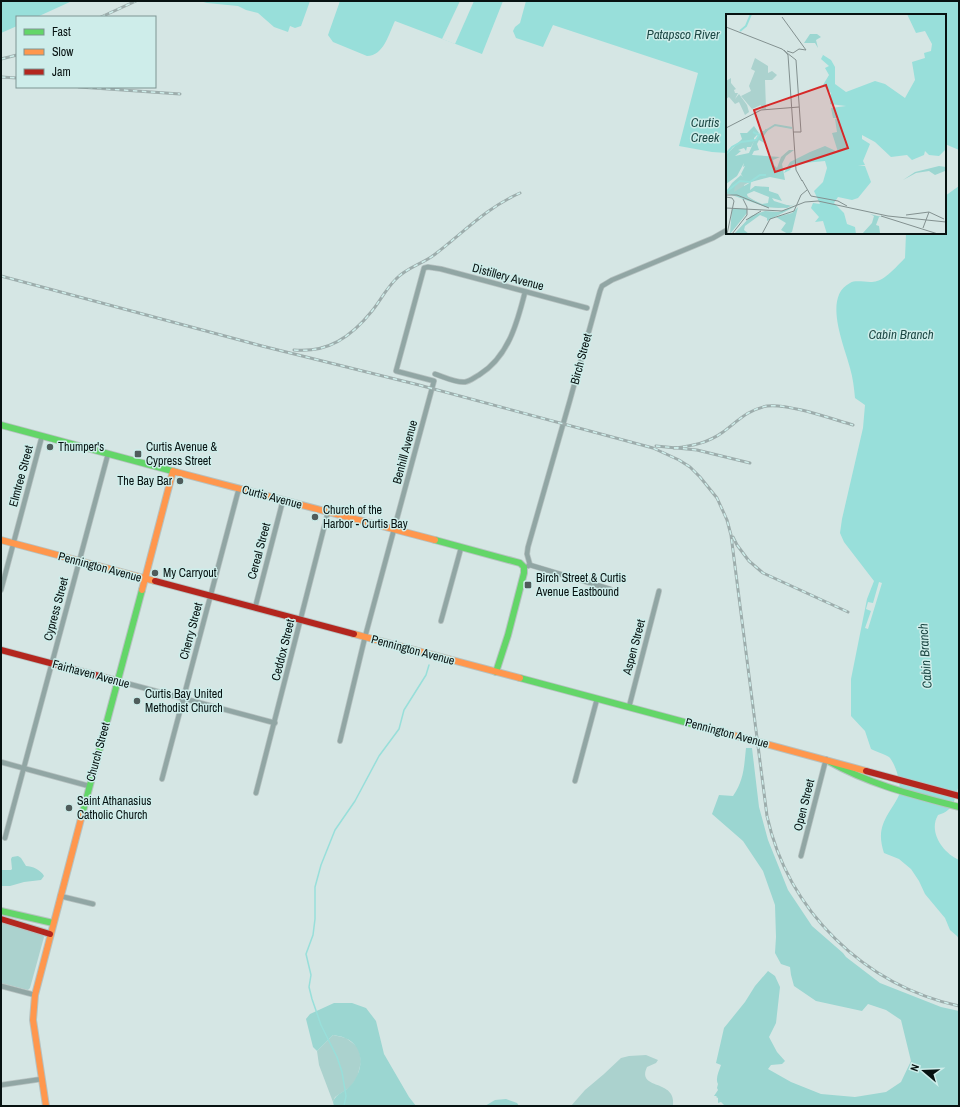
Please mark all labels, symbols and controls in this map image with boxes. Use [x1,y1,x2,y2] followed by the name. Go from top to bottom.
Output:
[726,14,946,234] inset map
[16,16,156,88] legend
[52,24,71,40] text: Fast
[647,26,720,43] water label: Patapsco River
[52,44,74,60] text: Slow
[52,64,71,80] text: Jam
[691,114,720,146] water label: Curtis Creek
[470,260,546,294] street label: Distillery Avenue
[868,326,934,343] water label: Cabin Branch
[567,332,596,386] street label: Birch Street
[389,418,421,486] street label: Benhill Avenue
[58,439,104,455] place label: Thumper's
[146,439,217,469] place label: Curtis Avenue & Cypress Street
[45,442,55,452] marker: Thumper's
[5,443,37,508] street label: Elmtree Street
[133,449,143,459] marker: Curtis Avenue & Cypress Street
[117,473,173,489] place label: The Bay Bar
[175,476,185,486] marker: The Bay Bar
[240,481,304,513] street label: Curtis Avenue
[323,502,408,532] place label: Church of the Harbor - Curtis Bay
[310,512,320,522] marker: Church of the Harbor - Curtis Bay
[244,521,274,581] street label: Cereal Street
[57,548,143,586] street label: Pennington Avenue
[163,565,217,581] place label: My Carryout
[150,568,160,578] marker: My Carryout
[535,570,626,600] place label: Birch Street & Curtis Avenue Eastbound
[40,575,72,643] street label: Cypress Street
[523,580,533,590] marker: Birch Street & Curtis Avenue Eastbound
[176,600,206,661] street label: Cherry Street
[268,617,298,682] street label: Ceddox Street
[619,617,649,678] street label: Aspen Street
[914,623,936,689] water label: Cabin Branch
[370,631,456,669] street label: Pennington Avenue
[51,656,131,692] street label: Fairhaven Avenue
[145,686,223,716] place label: Curtis Bay United Methodist Church
[132,696,142,706] marker: Curtis Bay United Methodist Church
[684,714,770,752] street label: Pennington Avenue
[82,720,114,783] street label: Church Street
[790,777,818,833] street label: Open Street
[77,793,151,823] place label: Saint Athanasius Catholic Church
[64,803,74,813] marker: Saint Athanasius Catholic Church
[904,1051,944,1091] north arrow
[907,1062,922,1073] text: N

